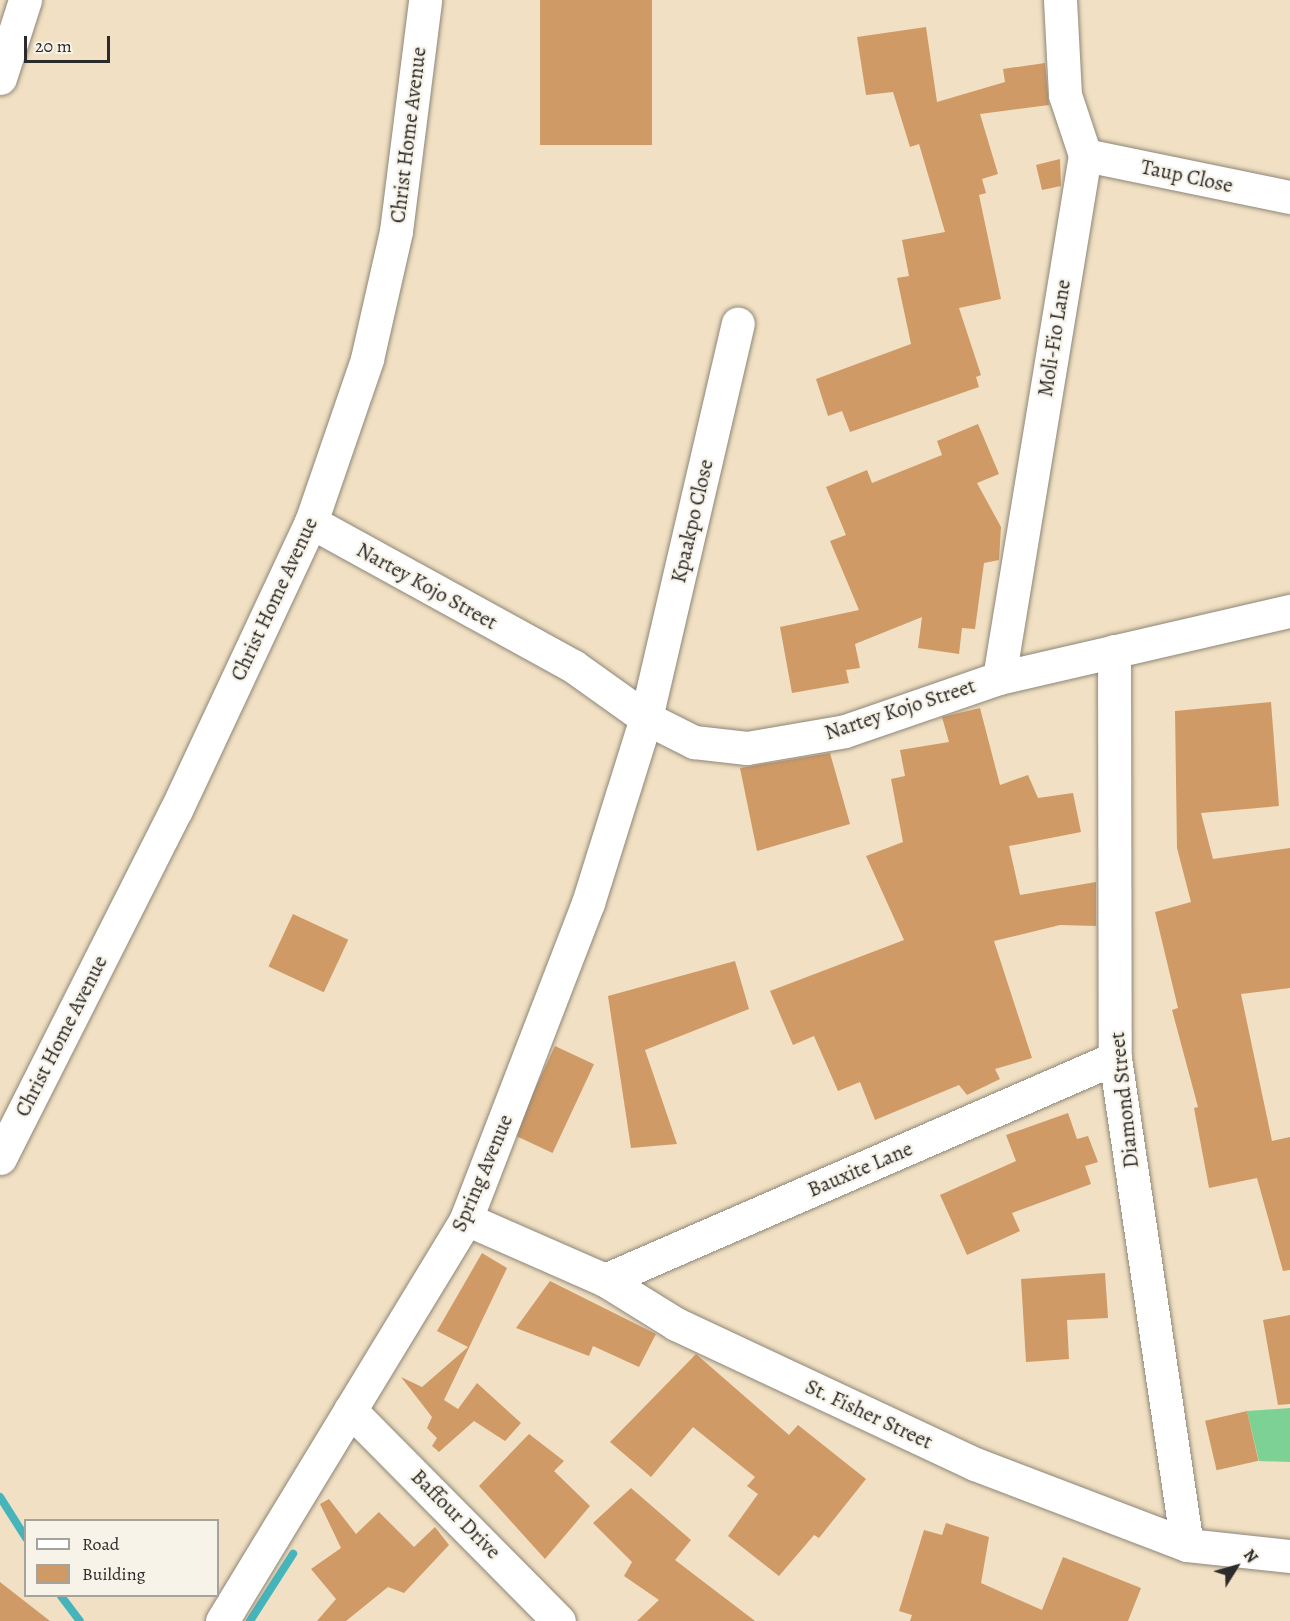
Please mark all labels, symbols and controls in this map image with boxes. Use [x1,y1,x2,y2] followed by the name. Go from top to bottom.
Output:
[27,24,112,62] scale bar
[35,34,72,58] text: 20 m
[385,45,431,225] street label: Christ Home Avenue
[1139,154,1235,198] street label: Taup Close
[1032,278,1076,398] street label: Moli-Fio Lane
[666,457,718,585] street label: Kpaakpo Close
[225,513,323,685] street label: Christ Home Avenue
[352,537,502,635] street label: Nartey Kojo Street
[822,673,978,745] street label: Nartey Kojo Street
[10,951,112,1121] street label: Christ Home Avenue
[1104,1031,1144,1169] street label: Diamond Street
[446,1111,518,1235] street label: Spring Avenue
[804,1136,916,1202] street label: Bauxite Lane
[801,1373,937,1455] street label: St. Fisher Street
[406,1464,506,1564] street label: Baffour Drive
[24,1519,219,1597] legend
[82,1532,119,1556] text: Road
[1206,1537,1266,1597] north arrow
[1238,1545,1263,1567] text: N
[82,1562,146,1586] text: Building

